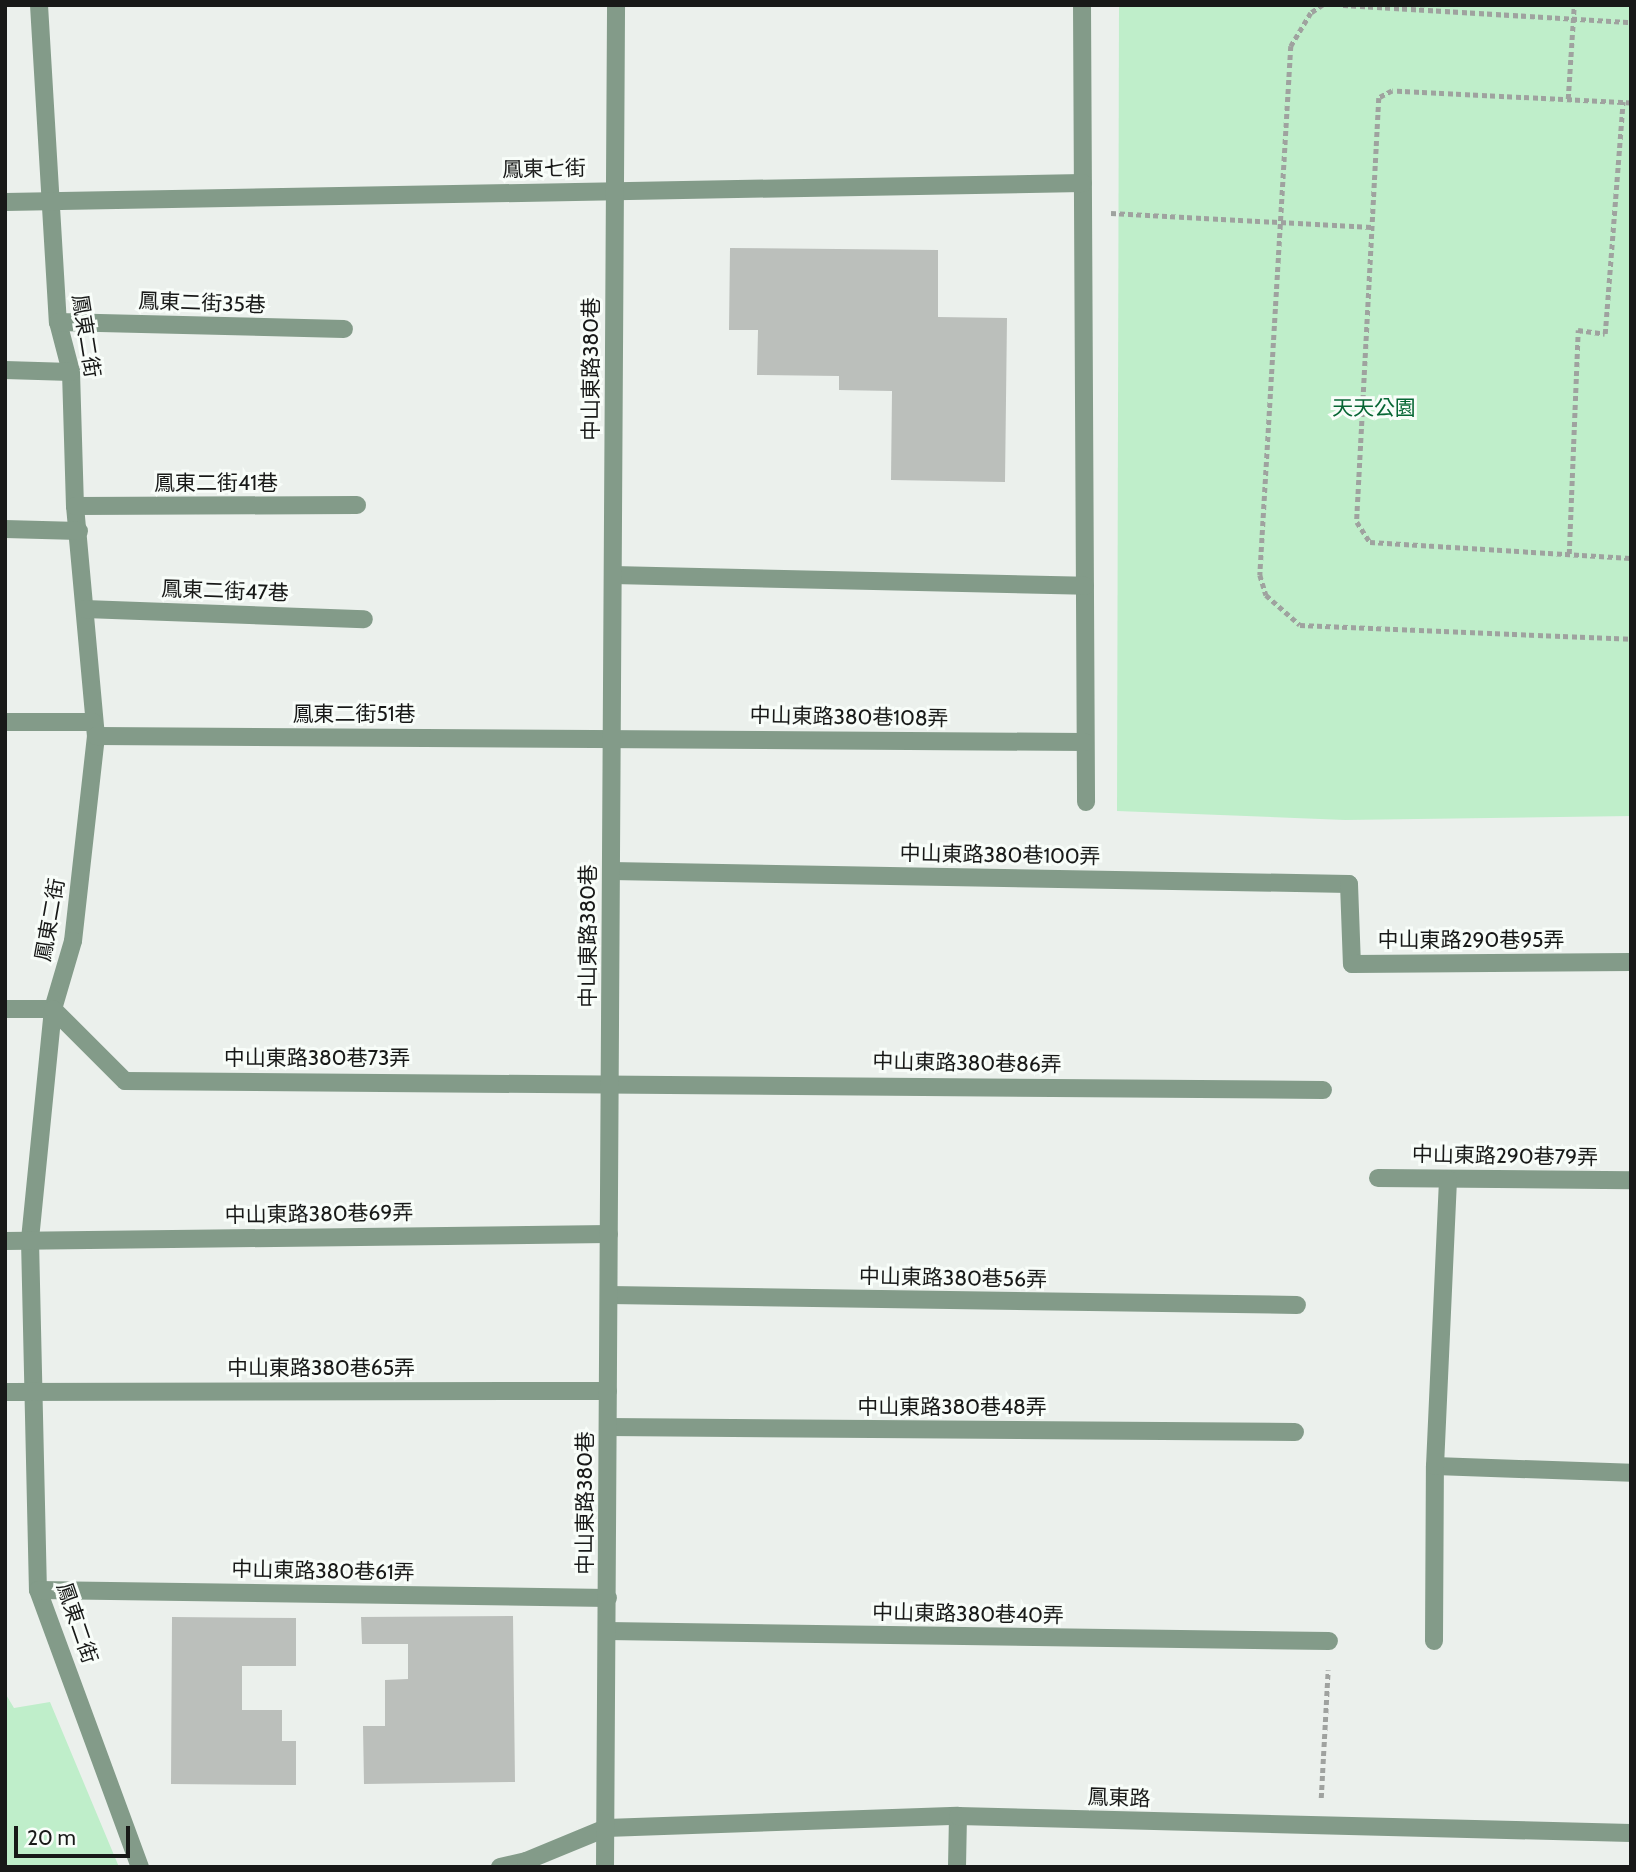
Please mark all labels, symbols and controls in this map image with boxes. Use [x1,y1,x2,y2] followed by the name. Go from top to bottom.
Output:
[502,156,586,182] street label: 鳳東七街
[138,288,266,318] street label: 鳳東二街35巷
[67,293,105,379] street label: 鳳東二街
[578,297,604,441] street label: 中山東路380巷
[1332,395,1416,421] park label: 天天公園
[154,470,278,496] street label: 鳳東二街41巷
[161,576,289,606] street label: 鳳東二街47巷
[292,701,416,727] street label: 鳳東二街51巷
[749,703,949,731] street label: 中山東路380巷108弄
[899,841,1101,869] street label: 中山東路380巷100弄
[575,864,601,1008] street label: 中山東路380巷
[30,876,70,964] street label: 鳳東二街
[1378,927,1564,953] street label: 中山東路290巷95弄
[224,1045,410,1071] street label: 中山東路380巷73弄
[872,1049,1062,1077] street label: 中山東路380巷86弄
[1412,1142,1598,1170] street label: 中山東路290巷79弄
[224,1200,414,1228] street label: 中山東路380巷69弄
[859,1264,1047,1292] street label: 中山東路380巷56弄
[227,1355,415,1381] street label: 中山東路380巷65弄
[857,1394,1047,1420] street label: 中山東路380巷48弄
[572,1431,598,1575] street label: 中山東路380巷
[231,1557,415,1585] street label: 中山東路380巷61弄
[51,1579,103,1667] street label: 鳳東二街
[872,1600,1064,1628] street label: 中山東路380巷40弄
[1087,1784,1151,1812] street label: 鳳東路
[18,1812,133,1856] scale bar
[27,1825,76,1850] text: 20 m

